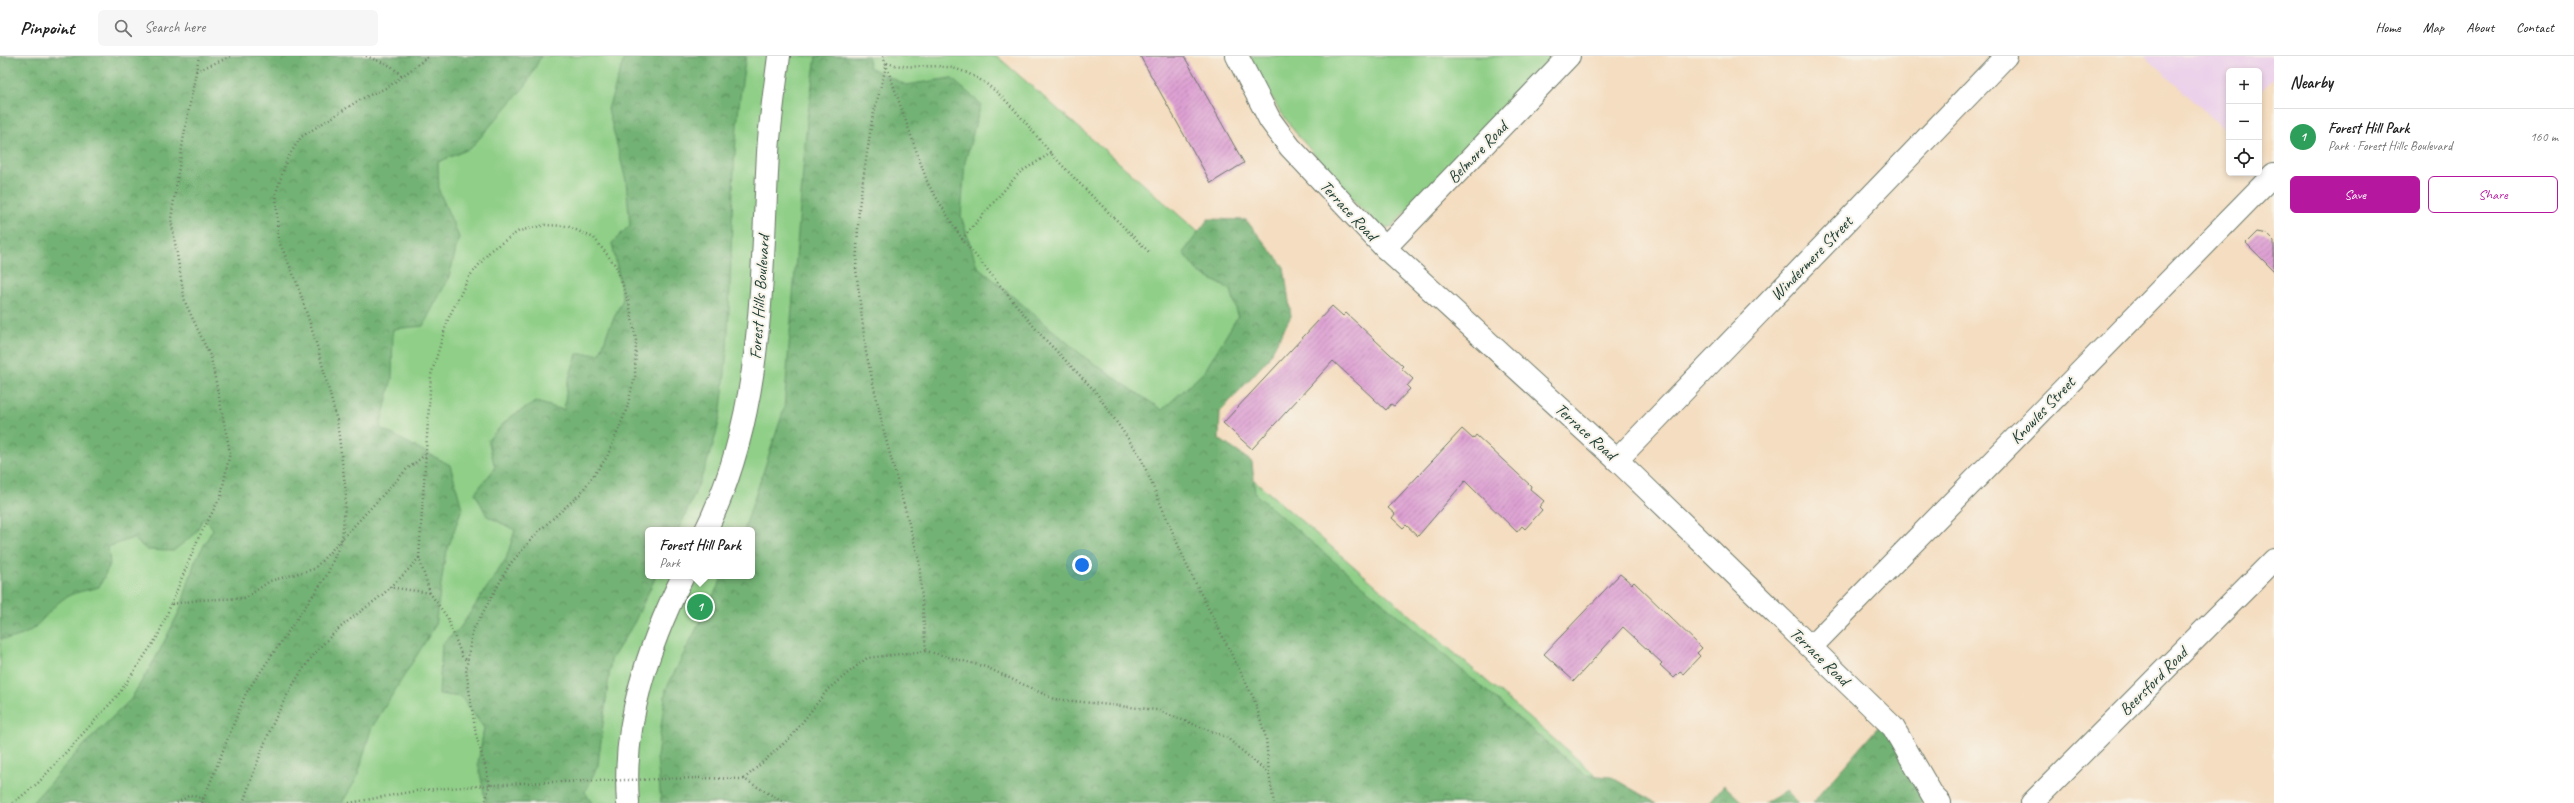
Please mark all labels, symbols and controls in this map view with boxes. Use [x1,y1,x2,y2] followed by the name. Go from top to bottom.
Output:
[98,10,378,46] search box
[20,16,74,40] text: Pinpoint
[112,17,134,39] icon: search
[144,18,205,37] text: Search here
[2375,19,2401,36] text: Home
[2423,19,2444,36] text: Map
[2466,19,2494,36] text: About
[2516,19,2554,36] text: Contact
[2226,68,2262,176] map controls
[2226,68,2262,104] button: +
[2290,72,2333,93] text: Nearby
[2226,104,2262,140] button: −
[1443,115,1514,188] street label: Belmore Road
[2328,119,2409,138] text: Forest Hill Park
[2300,129,2306,145] text: 1
[2530,129,2558,145] text: 160 m
[2328,138,2452,154] text: Park · Forest Hills Boulevard
[2226,140,2262,176] button: locate
[1315,176,1384,247] street label: Terrace Road
[2290,176,2420,213] button: Save
[2428,176,2558,213] button: Share
[1766,210,1859,305] street label: Windermere Street
[745,232,774,360] street label: Forest Hills Boulevard
[2005,371,2081,448] street label: Knowles Street
[1551,398,1622,466] street label: Terrace Road
[645,527,755,579] popup
[659,536,741,555] text: Forest Hill Park
[659,555,680,571] text: Park
[1072,555,1092,575] your location
[687,592,713,622] pin: 1
[1785,623,1856,692] street label: Terrace Road
[2115,641,2194,720] street label: Beersford Road

